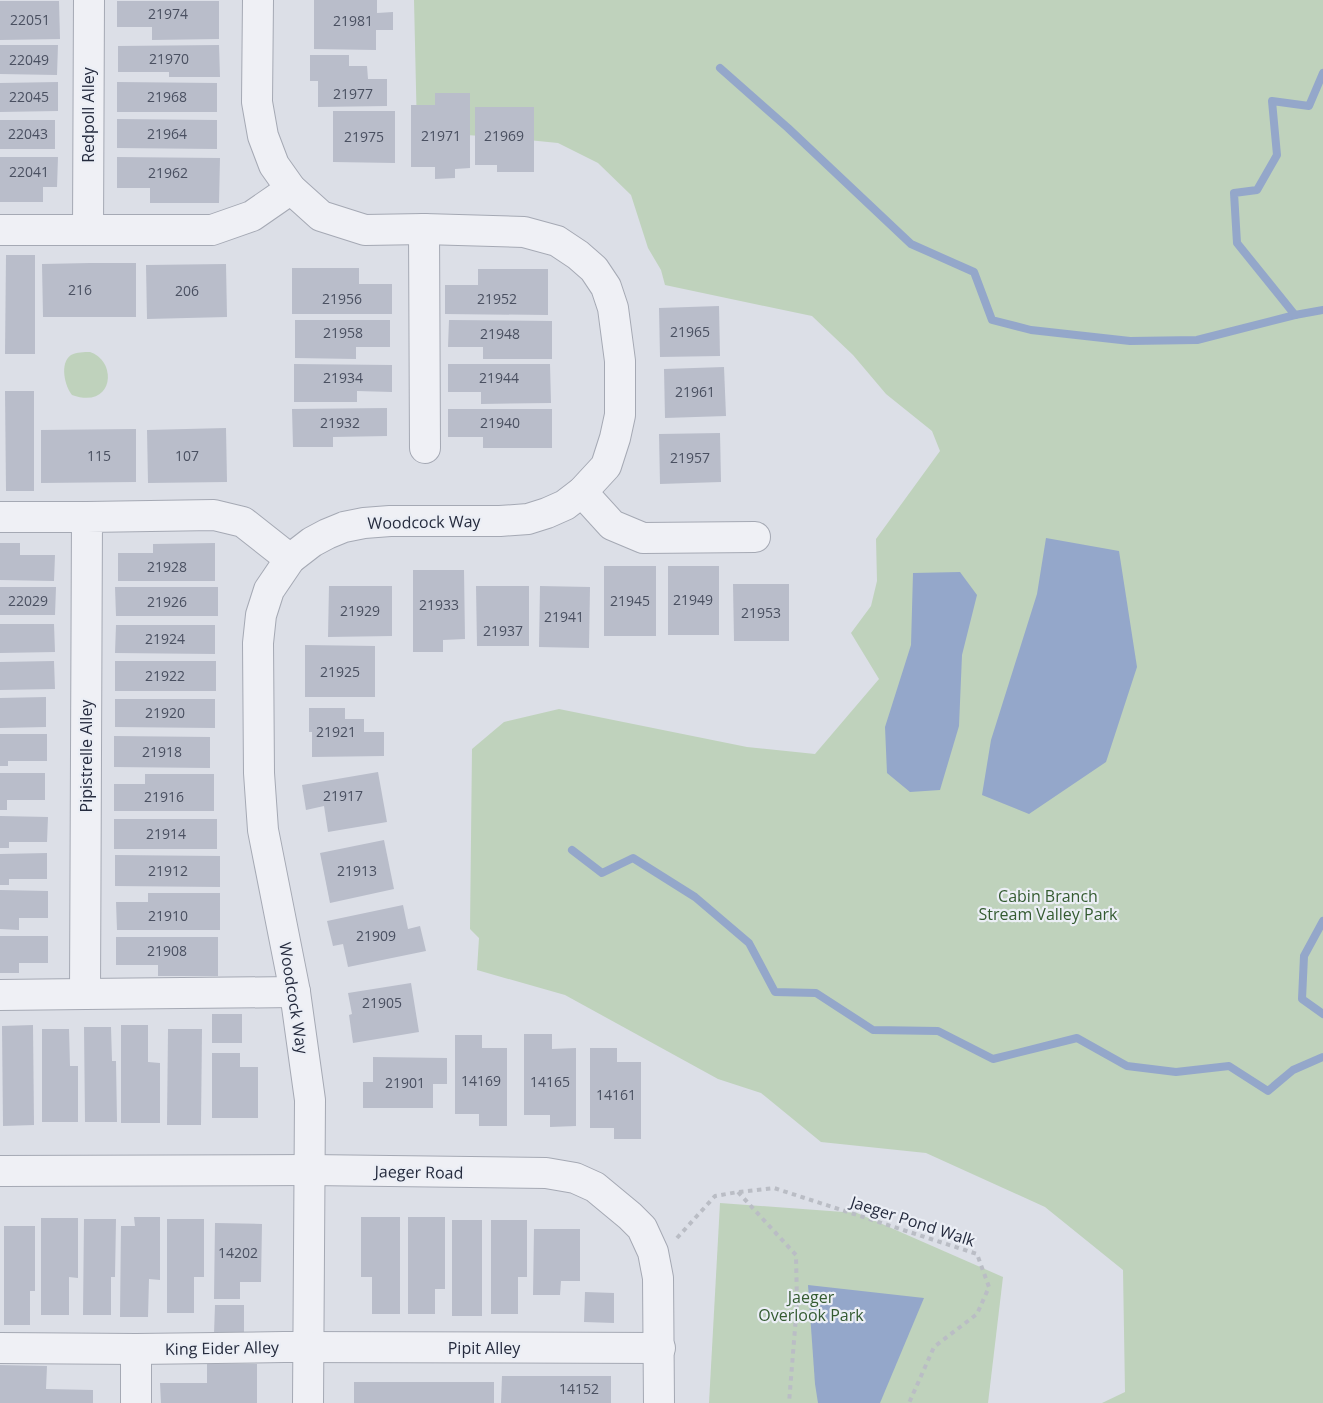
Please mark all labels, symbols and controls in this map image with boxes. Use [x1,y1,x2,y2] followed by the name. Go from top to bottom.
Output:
[148,4,188,23] house number: 21974
[10,10,50,29] house number: 22051
[333,11,373,30] house number: 21981
[149,49,189,68] house number: 21970
[9,50,49,69] house number: 22049
[77,66,99,163] street label: Redpoll Alley
[333,84,373,103] house number: 21977
[9,87,49,106] house number: 22045
[147,87,187,106] house number: 21968
[8,124,48,143] house number: 22043
[147,124,187,143] house number: 21964
[421,126,461,145] house number: 21971
[484,126,524,145] house number: 21969
[344,127,384,146] house number: 21975
[9,162,49,181] house number: 22041
[148,163,188,182] house number: 21962
[68,280,92,299] house number: 216
[175,281,199,300] house number: 206
[322,289,362,308] house number: 21956
[477,289,517,308] house number: 21952
[670,322,710,341] house number: 21965
[323,323,363,342] house number: 21958
[480,324,520,343] house number: 21948
[323,368,363,387] house number: 21934
[479,368,519,387] house number: 21944
[675,382,715,401] house number: 21961
[320,413,360,432] house number: 21932
[480,413,520,432] house number: 21940
[87,446,111,465] house number: 115
[175,446,199,465] house number: 107
[670,448,710,467] house number: 21957
[367,510,482,534] street label: Woodcock Way
[147,557,187,576] house number: 21928
[673,590,713,609] house number: 21949
[8,591,48,610] house number: 22029
[610,591,650,610] house number: 21945
[147,592,187,611] house number: 21926
[419,595,459,614] house number: 21933
[340,601,380,620] house number: 21929
[741,603,781,622] house number: 21953
[544,607,584,626] house number: 21941
[483,621,523,640] house number: 21937
[145,629,185,648] house number: 21924
[320,662,360,681] house number: 21925
[145,666,185,685] house number: 21922
[75,699,97,812] street label: Pipistrelle Alley
[145,703,185,722] house number: 21920
[316,722,356,741] house number: 21921
[142,742,182,761] house number: 21918
[323,786,363,805] house number: 21917
[144,787,184,806] house number: 21916
[146,824,186,843] house number: 21914
[148,861,188,880] house number: 21912
[337,861,377,880] house number: 21913
[979,885,1118,925] park label: Cabin Branch Stream Valley Park
[148,906,188,925] house number: 21910
[356,926,396,945] house number: 21909
[274,940,314,1056] street label: Woodcock Way
[147,941,187,960] house number: 21908
[362,993,402,1012] house number: 21905
[461,1071,501,1090] house number: 14169
[530,1072,570,1091] house number: 14165
[385,1073,425,1092] house number: 21901
[596,1085,636,1104] house number: 14161
[372,1160,464,1184] street label: Jaeger Road
[846,1190,979,1252] street label: Jaeger Pond Walk
[218,1243,258,1262] house number: 14202
[758,1286,864,1326] park label: Jaeger Overlook Park
[165,1336,280,1360] street label: King Eider Alley
[448,1337,521,1359] street label: Pipit Alley
[559,1379,599,1398] house number: 14152

